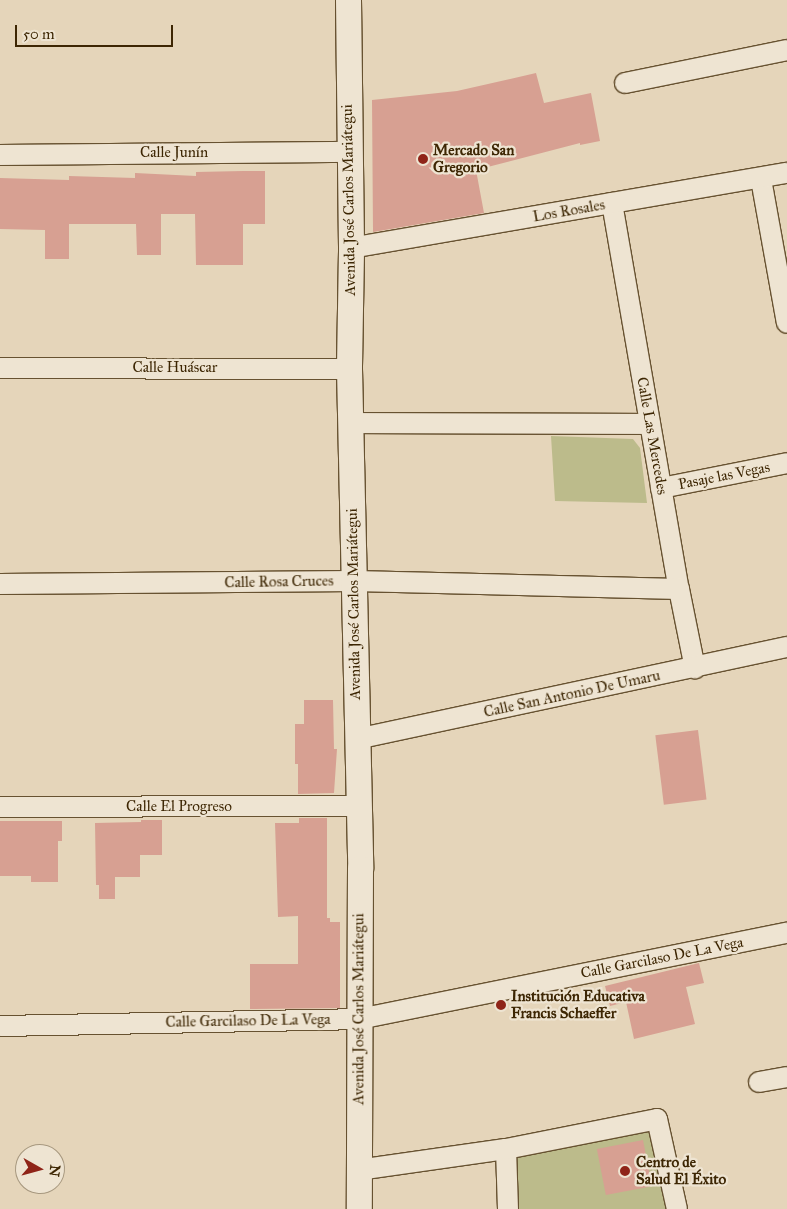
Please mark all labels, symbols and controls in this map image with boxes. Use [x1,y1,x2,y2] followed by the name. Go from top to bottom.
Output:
[18,15,175,47] scale bar
[23,25,55,43] text: 50 m
[338,104,360,296] street label: Avenida José Carlos Mariátegui
[433,141,514,176] place label: Mercado San Gregorio
[140,144,208,162] street label: Calle Junín
[417,153,429,165] marker: Mercado San Gregorio
[531,196,607,226] street label: Los Rosales
[132,359,218,377] street label: Calle Huáscar
[633,376,671,496] street label: Calle Las Mercedes
[677,458,771,494] street label: Pasaje las Vegas
[343,508,365,700] street label: Avenida José Carlos Mariátegui
[224,572,334,592] street label: Calle Rosa Cruces
[482,666,662,722] street label: Calle San Antonio De Umaru
[126,798,232,816] street label: Calle El Progreso
[350,913,368,1105] street label: Avenida José Carlos Mariátegui
[579,933,745,983] street label: Calle Garcilaso De La Vega
[511,987,645,1022] place label: Institución Educativa Francis Schaeffer
[495,999,507,1011] marker: Institución Educativa Francis Schaeffer
[165,1011,331,1031] street label: Calle Garcilaso De La Vega
[15,1144,65,1194] north arrow
[636,1153,726,1188] place label: Centro de Salud El Éxito
[45,1164,64,1178] text: N
[618,1164,632,1178] marker: Centro de Salud El Éxito

